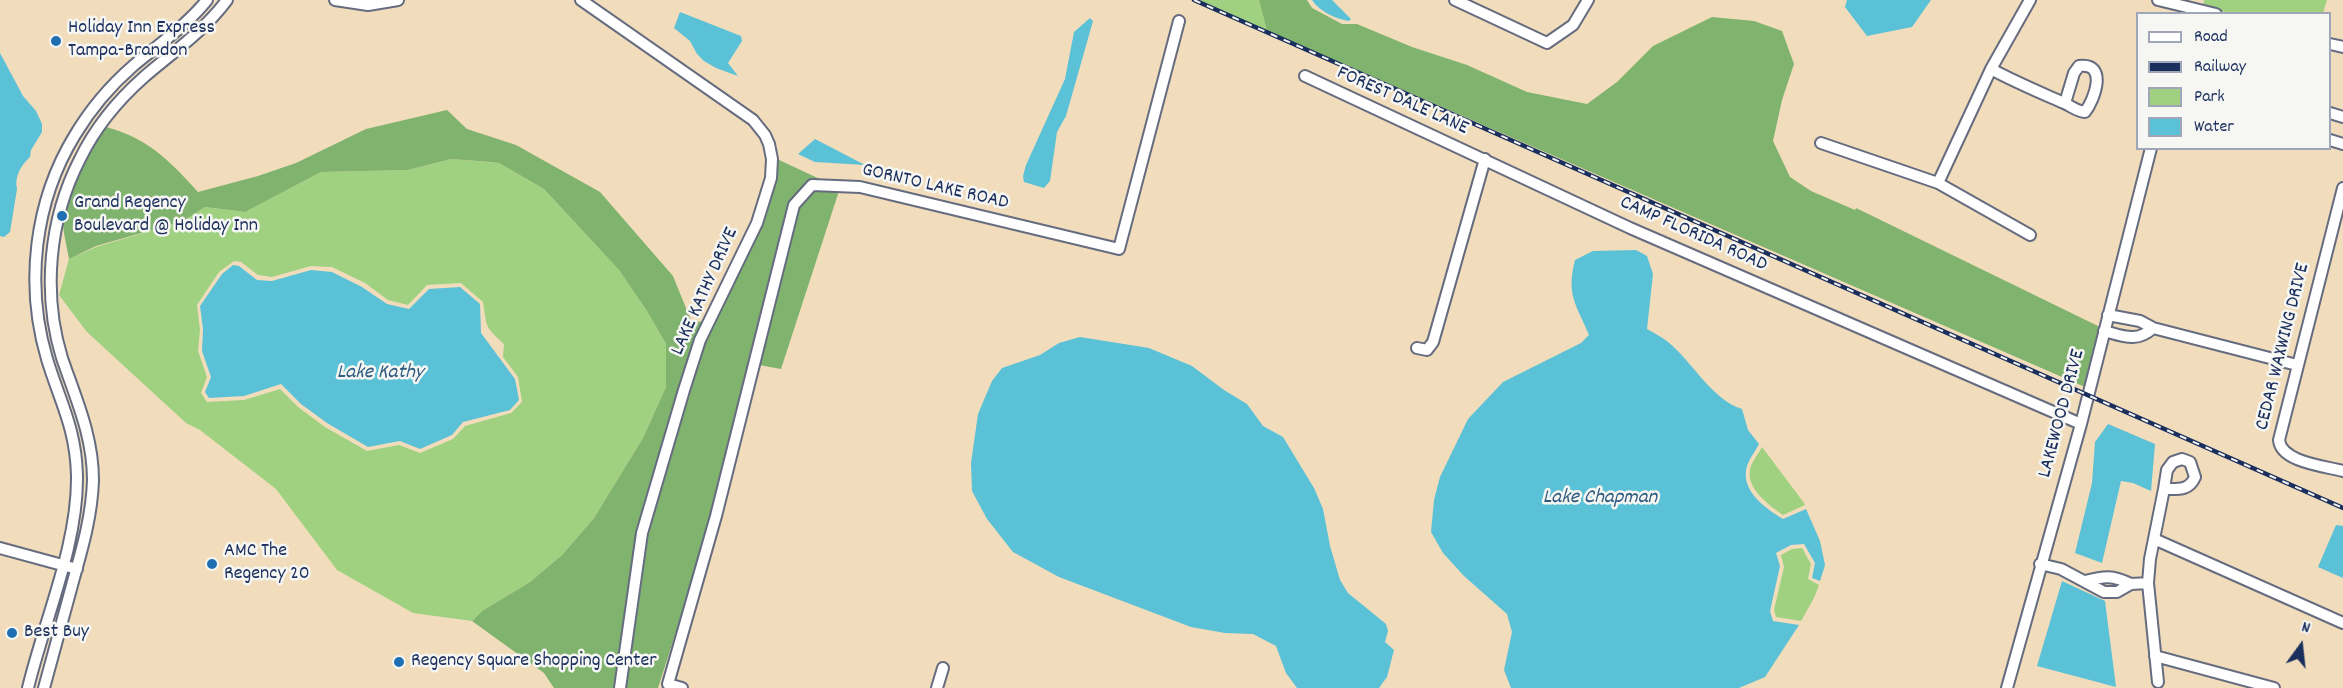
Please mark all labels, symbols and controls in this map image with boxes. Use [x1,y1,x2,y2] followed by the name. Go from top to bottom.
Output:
[2136,12,2331,150] legend
[68,17,215,64] place label: Holiday Inn Express Tampa-Brandon
[2194,25,2228,50] text: Road
[49,34,63,48] marker: Holiday Inn Express Tampa-Brandon
[2194,55,2246,80] text: Railway
[1332,62,1472,142] street label: FOREST DALE LANE
[2194,85,2225,110] text: Park
[2194,115,2234,140] text: Water
[859,159,1011,217] street label: GORNTO LAKE ROAD
[74,192,258,239] place label: Grand Regency Boulevard @ Holiday Inn
[1616,192,1770,278] street label: CAMP FLORIDA ROAD
[55,209,69,223] marker: Grand Regency Boulevard @ Holiday Inn
[667,224,745,360] street label: LAKE KATHY DRIVE
[2252,261,2316,433] street label: CEDAR WAXWING DRIVE
[2034,347,2092,481] street label: LAKEWOOD DRIVE
[337,361,423,387] water label: Lake Kathy
[1543,486,1657,512] water label: Lake Chapman
[224,540,310,587] place label: AMC The Regency 20
[205,557,219,571] marker: AMC The Regency 20
[2271,616,2331,676] north arrow
[2299,616,2313,640] text: N
[24,621,89,645] place label: Best Buy
[5,626,19,640] marker: Best Buy
[411,650,657,674] place label: Regency Square Shopping Center
[392,655,406,669] marker: Regency Square Shopping Center

